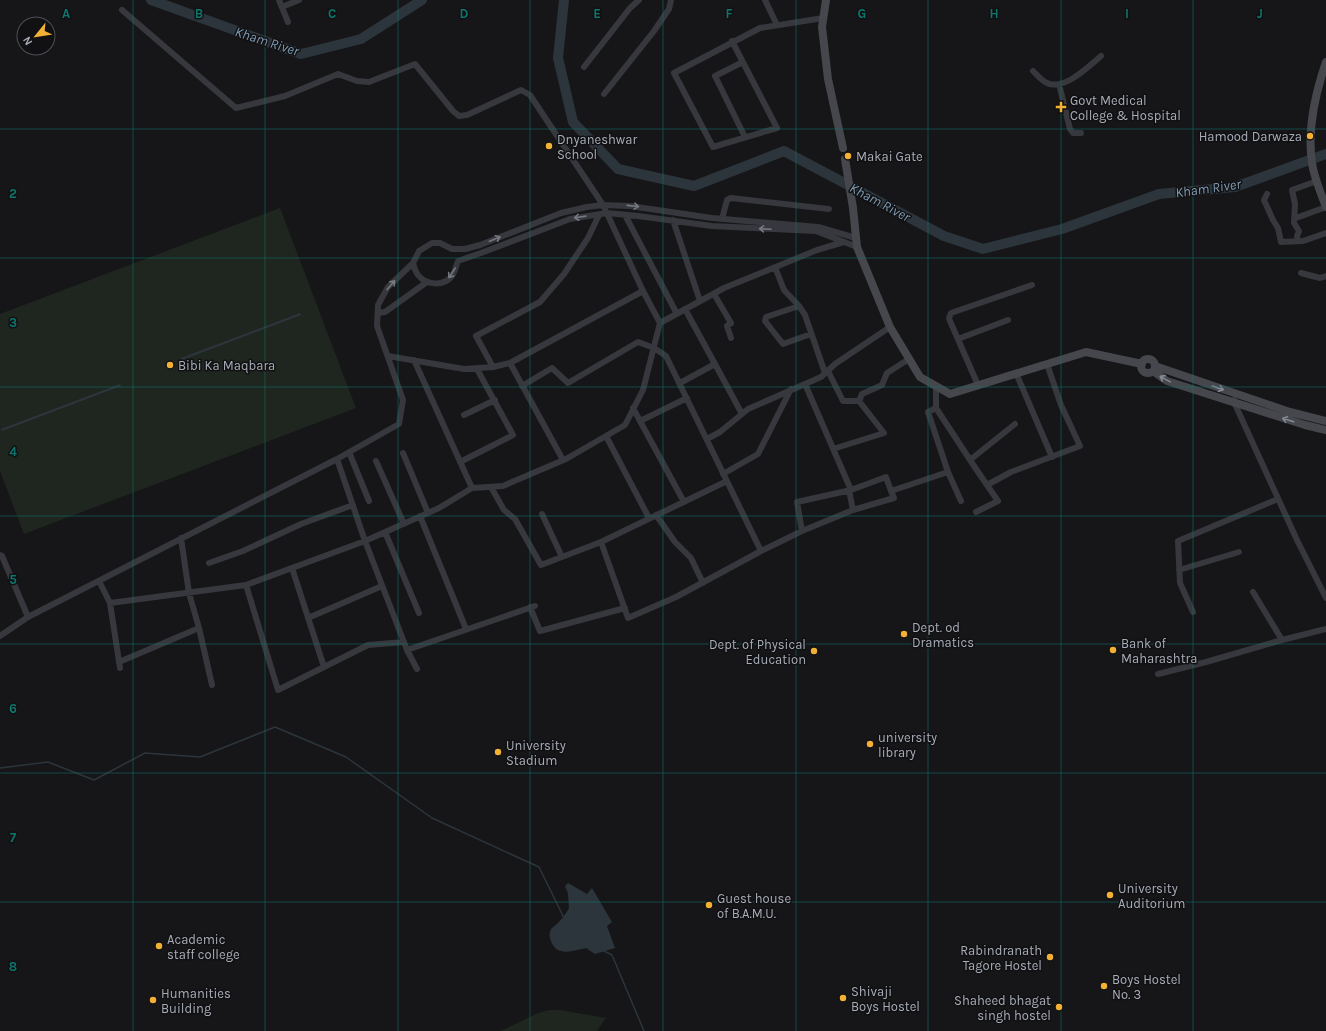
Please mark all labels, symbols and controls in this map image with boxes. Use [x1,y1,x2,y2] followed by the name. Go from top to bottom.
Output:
[62,6,70,21] text: A
[195,6,203,21] text: B
[328,6,336,21] text: C
[460,6,469,21] text: D
[593,6,601,21] text: E
[725,6,733,21] text: F
[858,6,866,21] text: G
[989,6,999,21] text: H
[1125,6,1129,21] text: I
[1257,6,1263,21] text: J
[16,16,56,56] north arrow
[233,23,302,60] water label: Kham River
[20,34,35,47] text: N
[1070,93,1181,123] place label: Govt Medical College & Hospital
[1055,101,1067,113] marker: Govt Medical College & Hospital
[1199,129,1302,144] place label: Hamood Darwaza
[1305,131,1315,141] marker: Hamood Darwaza
[557,132,637,162] place label: Dnyaneshwar School
[544,141,554,151] marker: Dnyaneshwar School
[856,149,923,164] place label: Makai Gate
[843,151,853,161] marker: Makai Gate
[1174,175,1243,202] water label: Kham River
[847,179,914,226] water label: Kham River
[9,186,17,201] text: 2
[626,203,639,210] one-way arrow
[574,213,587,221] one-way arrow
[759,225,772,232] one-way arrow
[488,235,500,243] one-way arrow
[448,268,456,279] one-way arrow
[386,280,395,290] one-way arrow
[9,315,17,330] text: 3
[178,358,275,374] place label: Bibi Ka Maqbara
[165,360,175,370] marker: Bibi Ka Maqbara
[1159,374,1171,382] one-way arrow
[1211,385,1224,392] one-way arrow
[1282,416,1295,423] one-way arrow
[9,444,17,459] text: 4
[9,572,17,587] text: 5
[912,620,974,650] place label: Dept. od Dramatics
[899,629,909,639] marker: Dept. od Dramatics
[1121,636,1197,666] place label: Bank of Maharashtra
[709,637,806,667] place label: Dept. of Physical Education
[1108,645,1118,655] marker: Bank of Maharashtra
[809,646,819,656] marker: Dept. of Physical Education
[9,701,17,716] text: 6
[878,730,937,760] place label: university library
[506,738,566,768] place label: University Stadium
[865,739,875,749] marker: university library
[493,747,503,757] marker: University Stadium
[10,830,17,845] text: 7
[1118,881,1186,911] place label: University Auditorium
[1105,890,1115,900] marker: University Auditorium
[717,891,791,921] place label: Guest house of B.A.M.U.
[704,900,714,910] marker: Guest house of B.A.M.U.
[167,932,240,962] place label: Academic staff college
[154,941,164,951] marker: Academic staff college
[960,943,1042,973] place label: Rabindranath Tagore Hostel
[1045,952,1055,962] marker: Rabindranath Tagore Hostel
[9,959,17,974] text: 8
[1112,972,1181,1002] place label: Boys Hostel No. 3
[1099,981,1109,991] marker: Boys Hostel No. 3
[851,984,920,1014] place label: Shivaji Boys Hostel
[161,986,231,1016] place label: Humanities Building
[838,993,848,1003] marker: Shivaji Boys Hostel
[954,993,1051,1023] place label: Shaheed bhagat singh hostel
[148,995,158,1005] marker: Humanities Building
[1054,1002,1064,1012] marker: Shaheed bhagat singh hostel

